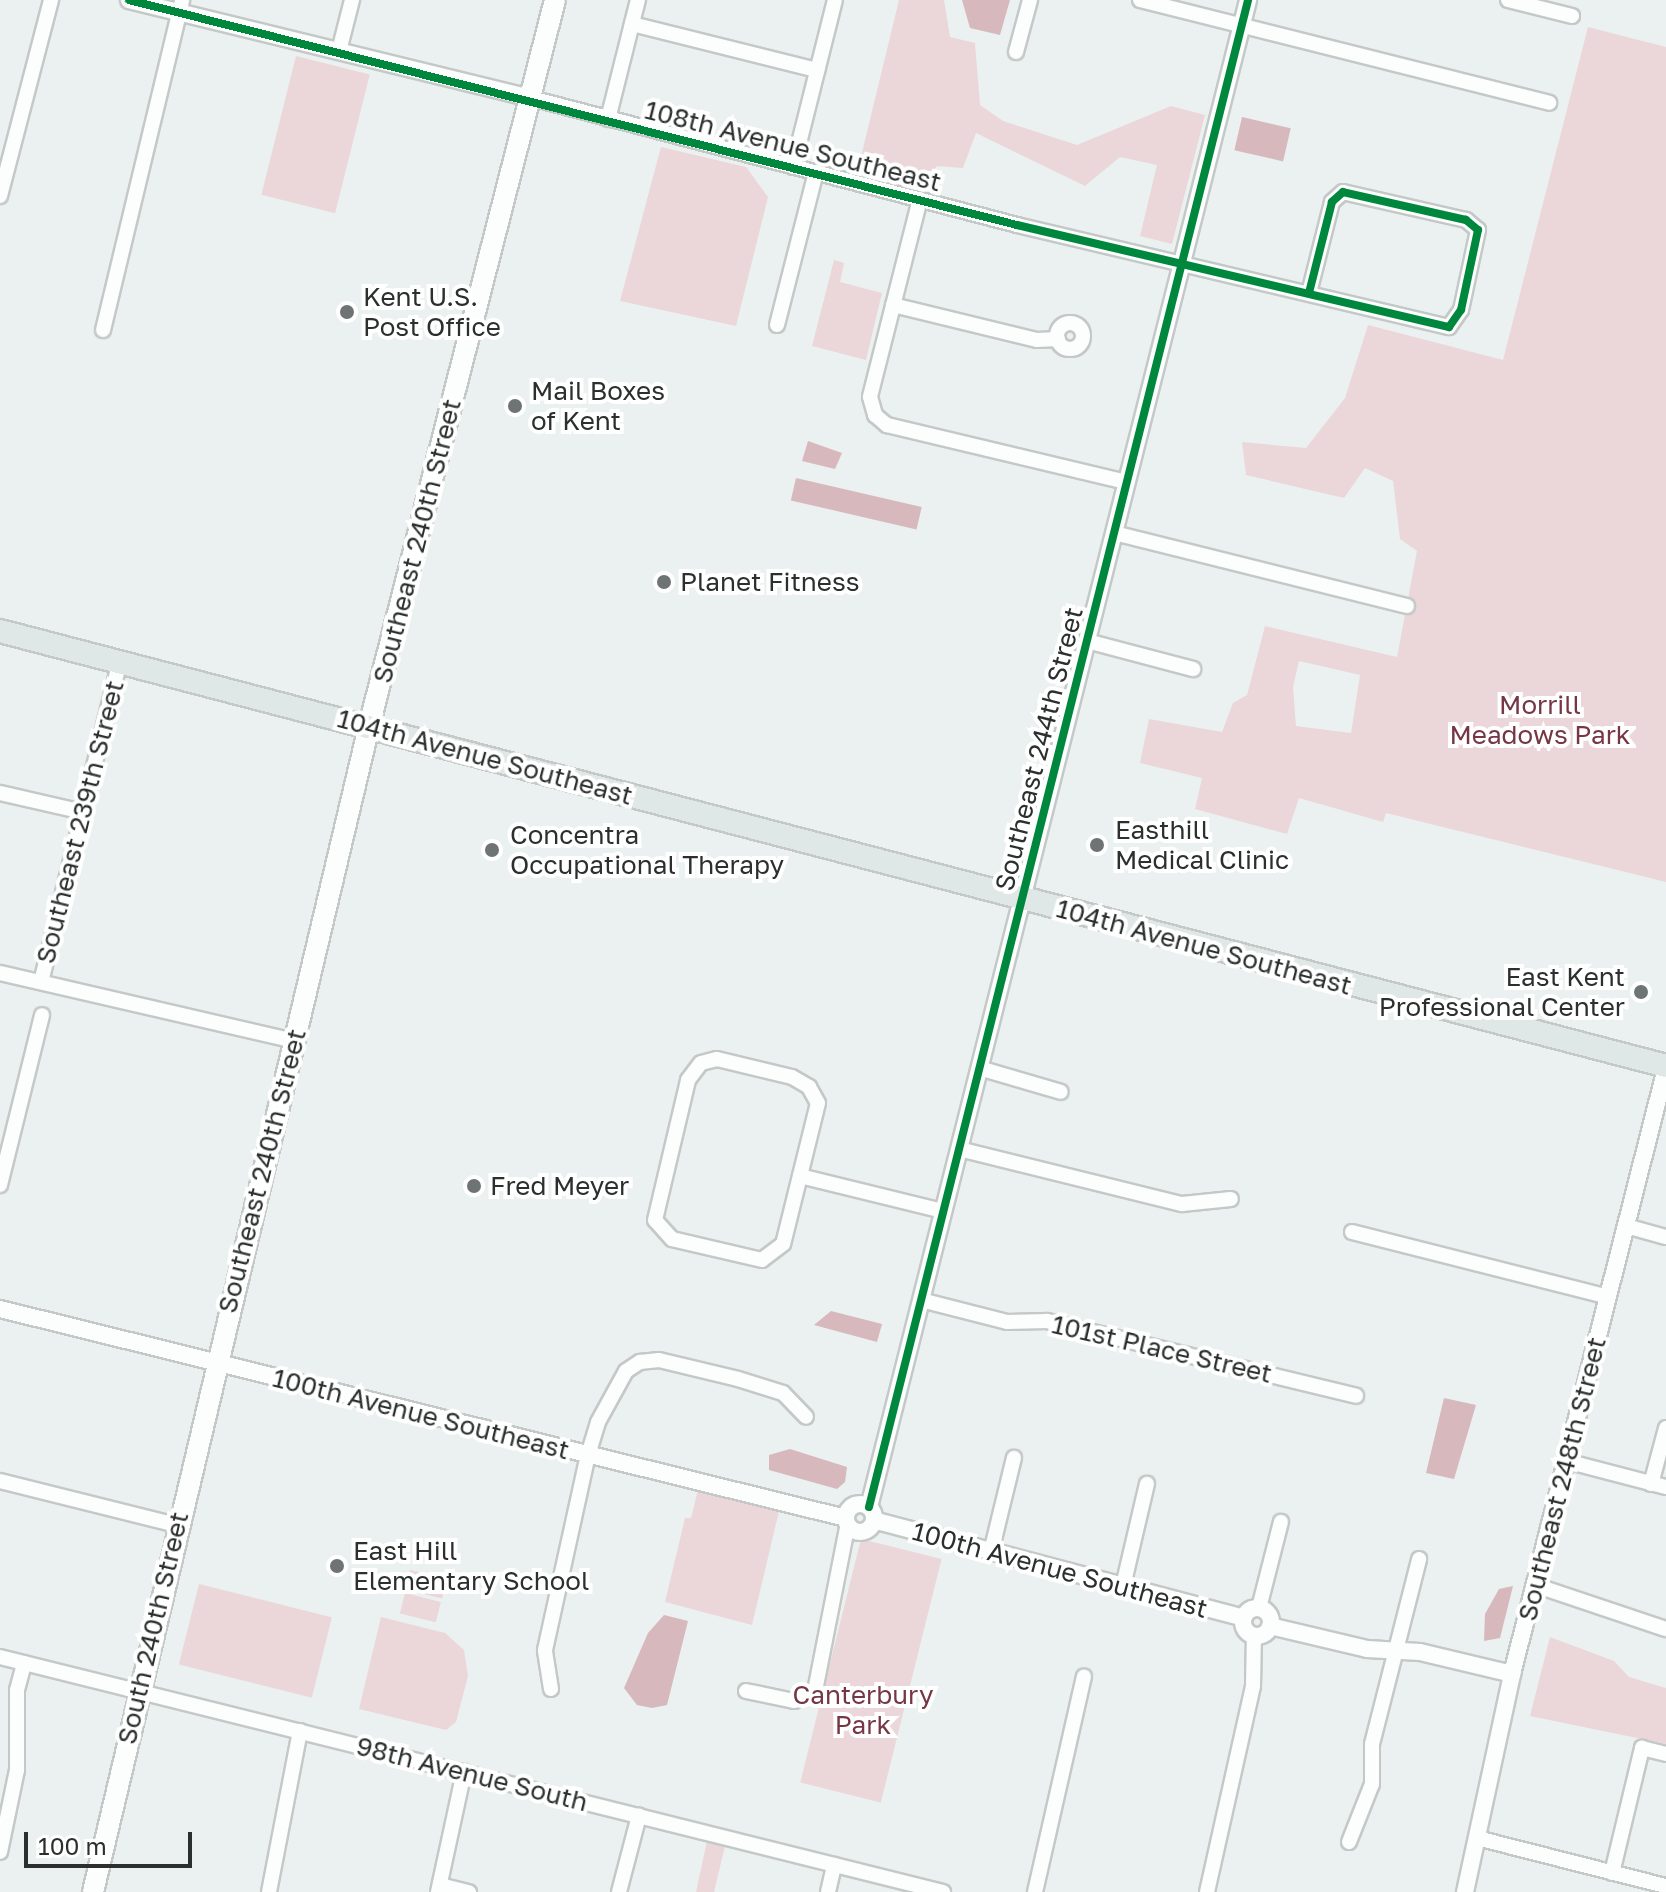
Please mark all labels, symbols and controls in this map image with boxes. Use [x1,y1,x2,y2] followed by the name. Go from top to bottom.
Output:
[642,94,944,198] street label: 108th Avenue Southeast
[363,281,501,342] place label: Kent U.S. Post Office
[338,303,356,321] marker: Kent U.S. Post Office
[531,375,665,436] place label: Mail Boxes of Kent
[367,396,467,686] street label: Southeast 240th Street
[506,397,524,415] marker: Mail Boxes of Kent
[680,566,859,598] place label: Planet Fitness
[655,573,673,591] marker: Planet Fitness
[989,604,1089,894] street label: Southeast 244th Street
[30,677,130,967] street label: Southeast 239th Street
[1449,689,1631,750] park label: Morrill Meadows Park
[334,703,636,811] street label: 104th Avenue Southeast
[1115,814,1289,876] place label: Easthill Medical Clinic
[510,819,784,880] place label: Concentra Occupational Therapy
[1086,834,1108,856] marker: Easthill Medical Clinic
[481,839,503,861] marker: Concentra Occupational Therapy
[1053,893,1355,1001] street label: 104th Avenue Southeast
[1379,961,1625,1022] place label: East Kent Professional Center
[1632,983,1650,1001] marker: East Kent Professional Center
[212,1026,312,1316] street label: Southeast 240th Street
[490,1170,629,1202] place label: Fred Meyer
[465,1177,483,1195] marker: Fred Meyer
[1049,1309,1275,1389] street label: 101st Place Street
[1512,1334,1612,1624] street label: Southeast 248th Street
[270,1362,572,1466] street label: 100th Avenue Southeast
[111,1509,195,1747] street label: South 240th Street
[909,1516,1211,1624] street label: 100th Avenue Southeast
[353,1535,589,1596] place label: East Hill Elementary School
[328,1557,346,1575] marker: East Hill Elementary School
[793,1679,933,1740] park label: Canterbury Park
[353,1730,591,1818] street label: 98th Avenue South
[28,1816,196,1866] scale bar
[38,1831,107,1860] text: 100 m

